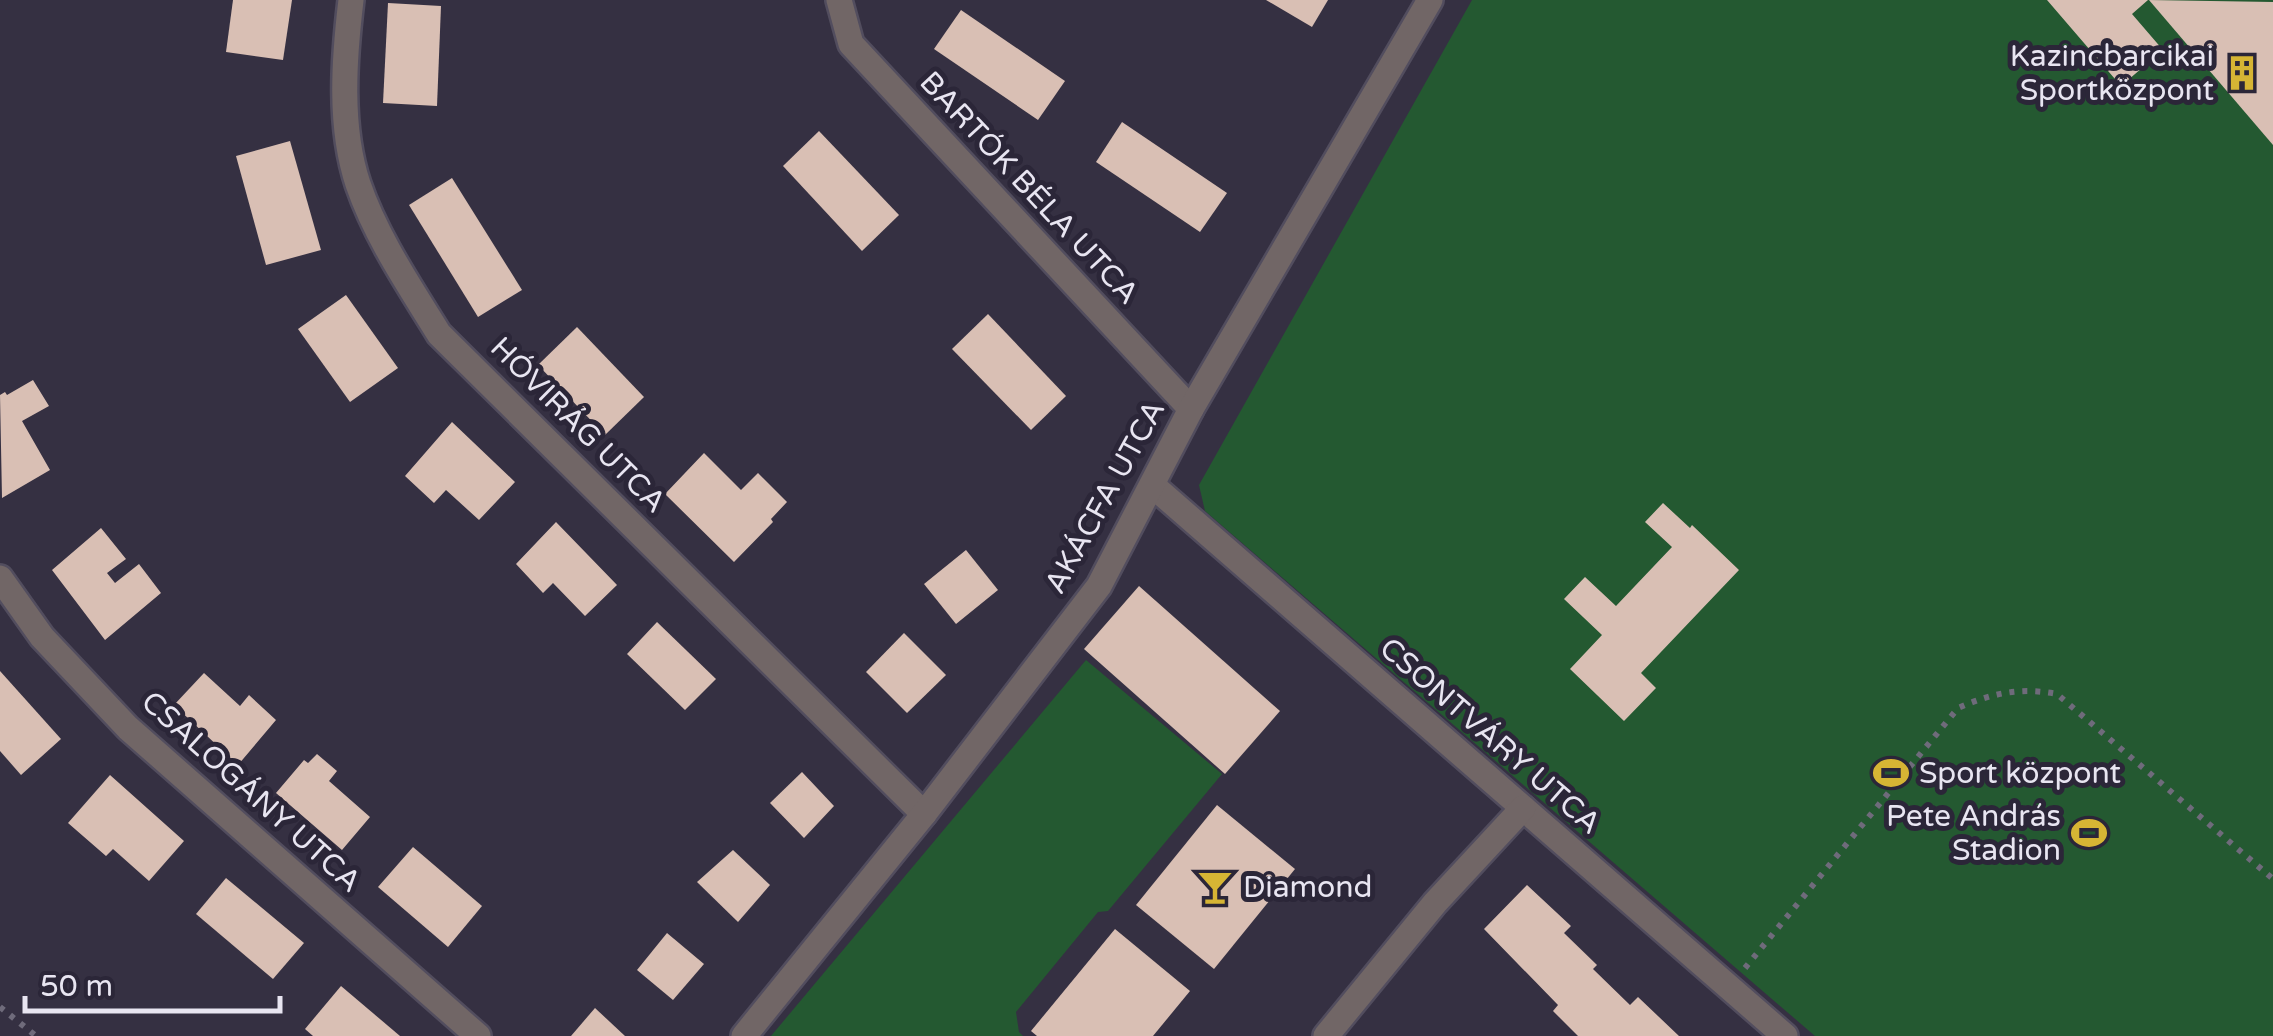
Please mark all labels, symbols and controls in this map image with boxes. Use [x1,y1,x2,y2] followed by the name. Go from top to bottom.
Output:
[2010,38,2214,109] place label: Kazincbarcikai Sportközpont
[2223,54,2261,92] building icon: Kazincbarcikai Sportközpont
[912,64,1146,312] street label: BARTÓK BÉLA UTCA
[482,329,674,521] street label: HÓVIRÁG UTCA
[1037,394,1173,600] street label: AKÁCFA UTCA
[1372,630,1608,842] street label: CSONTVÁRY UTCA
[133,684,369,900] street label: CSALOGÁNY UTCA
[1872,754,1910,792] sports icon: Sport központ
[1919,755,2121,792] place label: Sport központ
[1886,798,2061,869] place label: Pete András Stadion
[2070,814,2108,852] sports icon: Pete András Stadion
[1196,868,1234,906] bar icon: Diamond
[1243,869,1373,906] place label: Diamond
[25,951,280,1013] scale bar
[40,968,113,1005] text: 50 m

